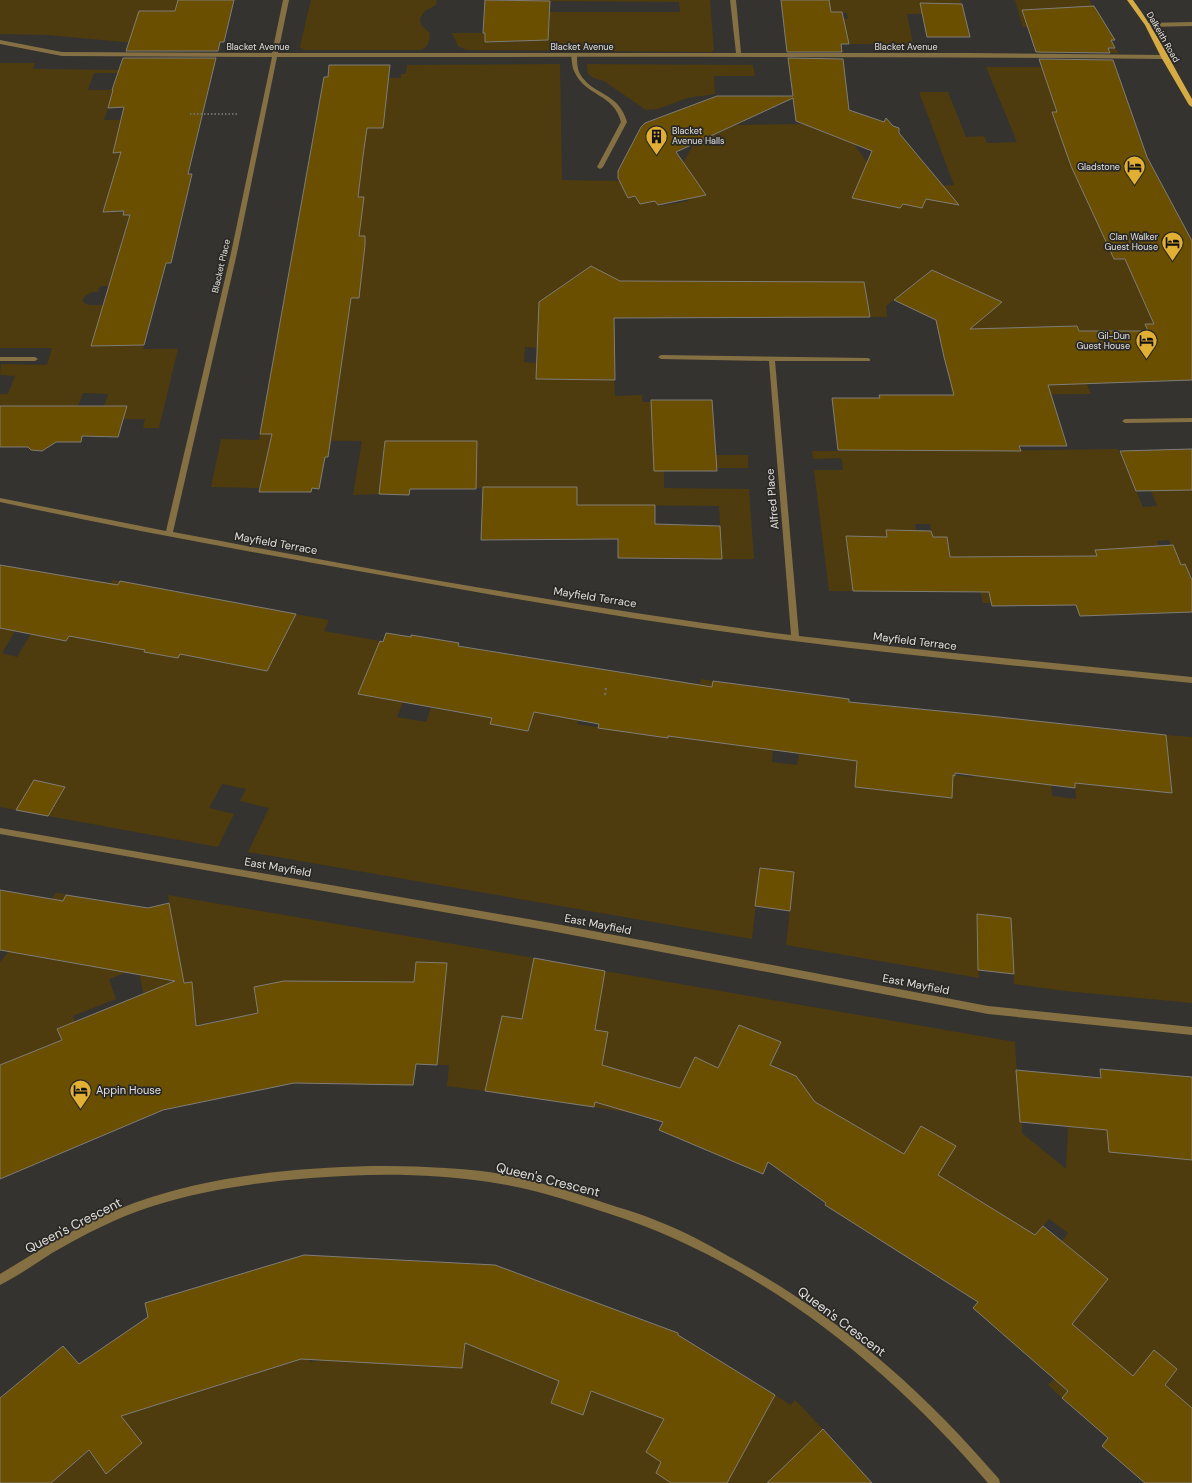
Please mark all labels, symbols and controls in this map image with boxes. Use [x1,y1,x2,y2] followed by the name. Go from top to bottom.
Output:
[1144,9,1183,65] street label: Dalkeith Road
[226,41,290,53] street label: Blacket Avenue
[550,41,614,53] street label: Blacket Avenue
[874,41,938,53] street label: Blacket Avenue
[643,123,669,156] building icon: Blacket Avenue Halls
[672,125,725,147] place label: Blacket Avenue Halls
[1122,154,1148,187] hotel icon: Gladstone
[1077,161,1120,173] place label: Gladstone
[1160,229,1186,262] hotel icon: Clan Walker Guest House
[1104,231,1159,253] place label: Clan Walker Guest House
[209,238,233,294] street label: Blacket Place
[1133,328,1159,361] hotel icon: Gil-Dun Guest House
[1076,330,1130,352] place label: Gil-Dun Guest House
[762,468,782,530] street label: Alfred Place
[233,529,319,557] street label: Mayfield Terrace
[552,584,638,610] street label: Mayfield Terrace
[872,629,958,653] street label: Mayfield Terrace
[243,854,313,880] street label: East Mayfield
[563,911,633,937] street label: East Mayfield
[881,971,951,997] street label: East Mayfield
[68,1077,94,1110] hotel icon: Appin House
[96,1083,161,1097] place label: Appin House
[494,1158,602,1201] street label: Queen's Crescent
[22,1194,124,1257] street label: Queen's Crescent
[794,1283,889,1360] street label: Queen's Crescent

